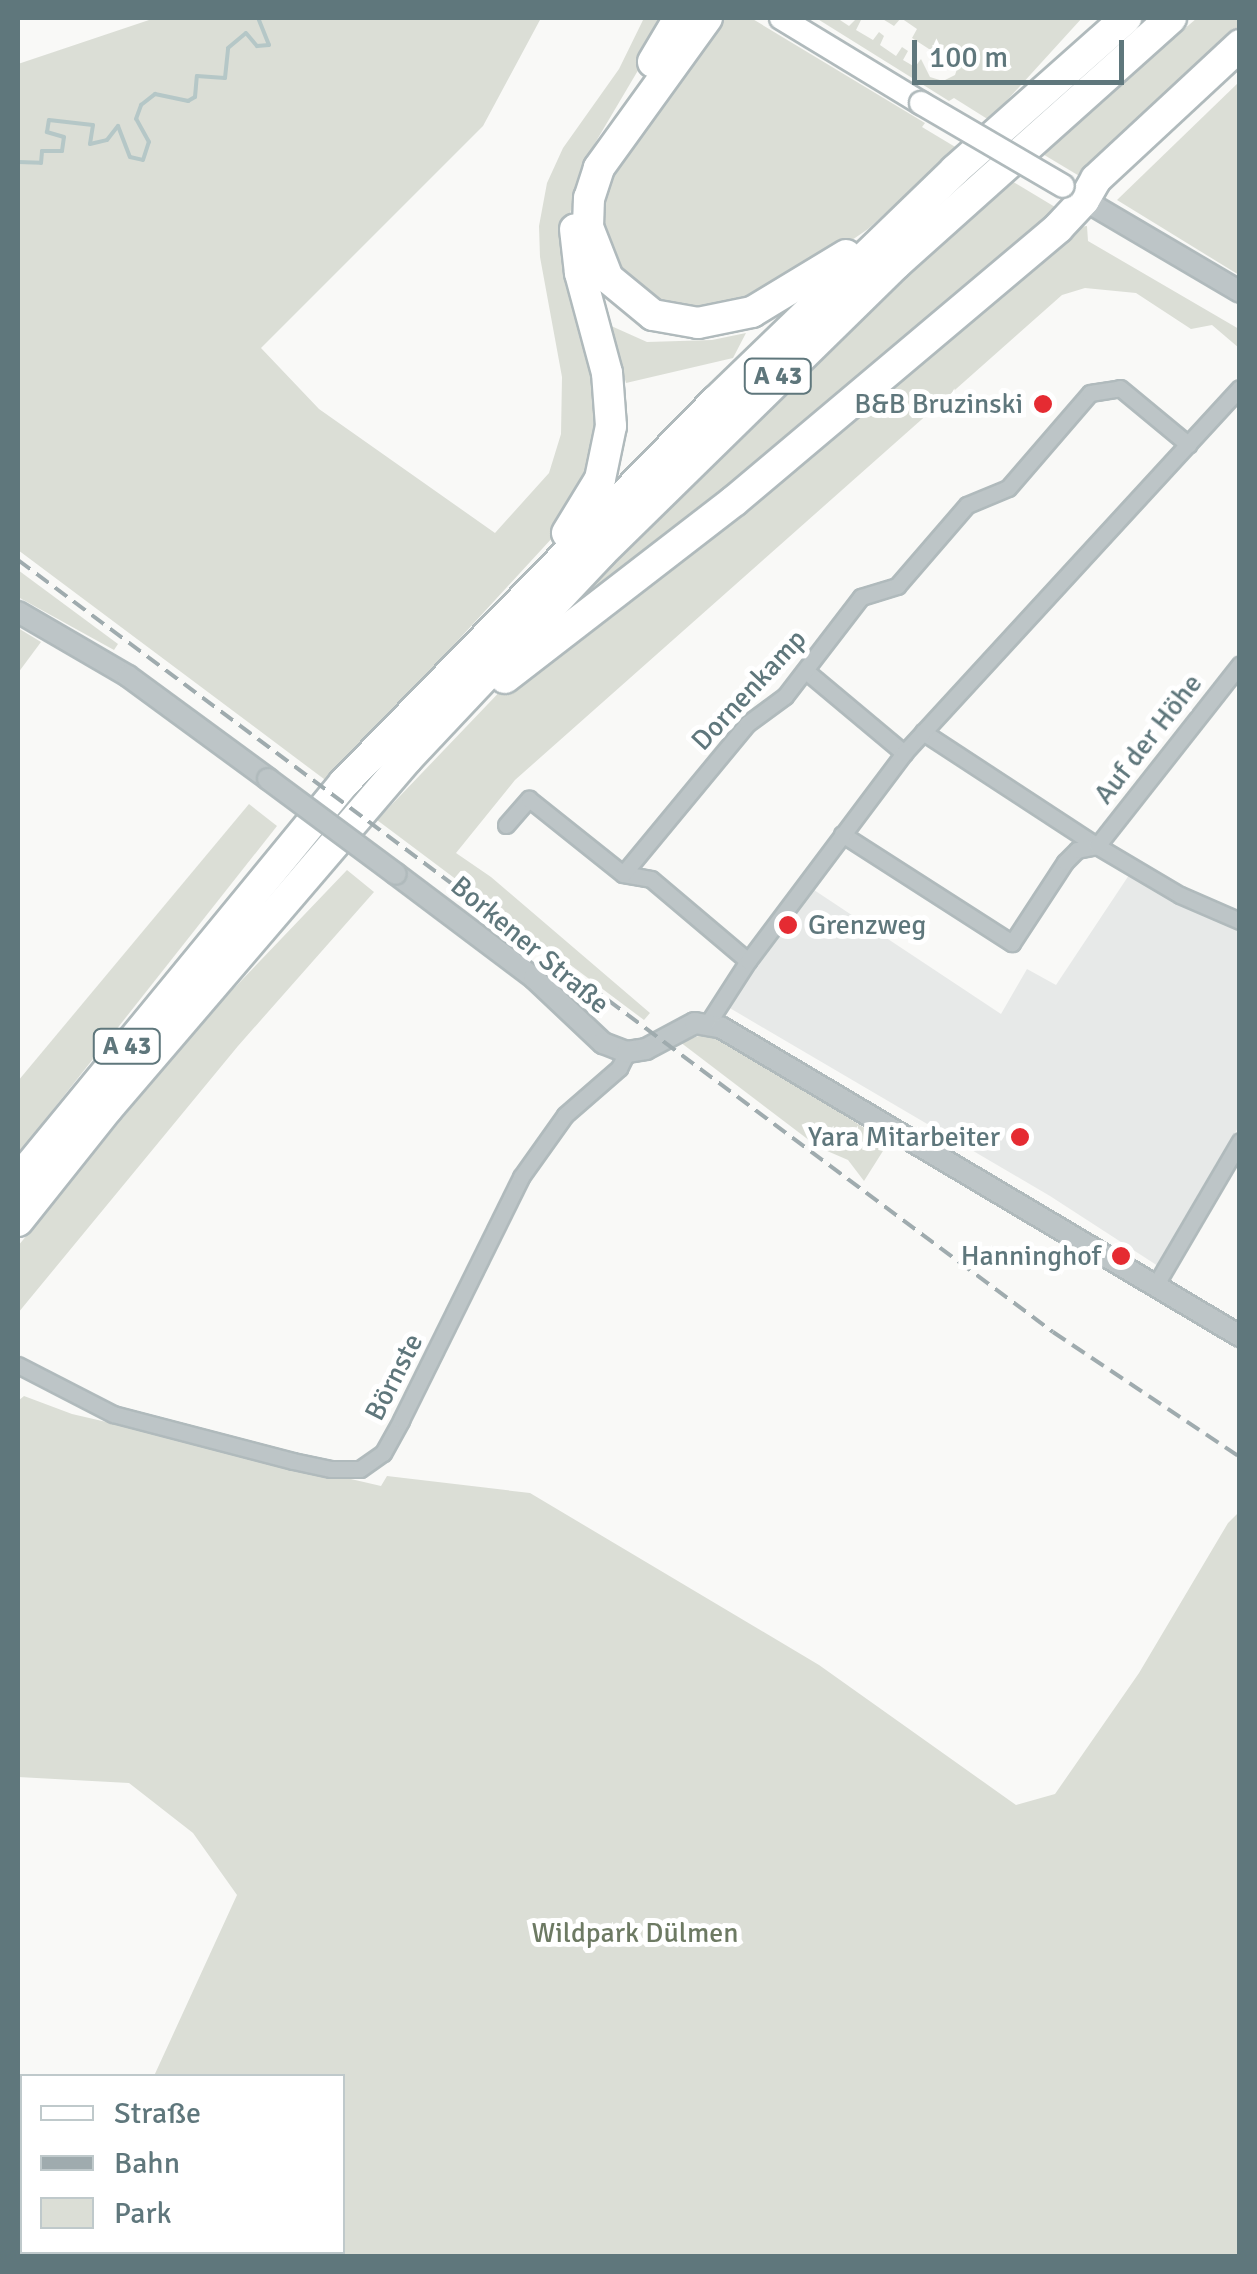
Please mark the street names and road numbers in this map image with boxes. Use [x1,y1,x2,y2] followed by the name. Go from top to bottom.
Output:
[743,356,813,396] road number: A 43
[685,623,813,757] street label: Dornenkamp
[1087,667,1209,811] street label: Auf der Höhe
[444,869,616,1021] street label: Borkener Straße
[92,1026,162,1066] road number: A 43
[358,1328,430,1426] street label: Börnste

